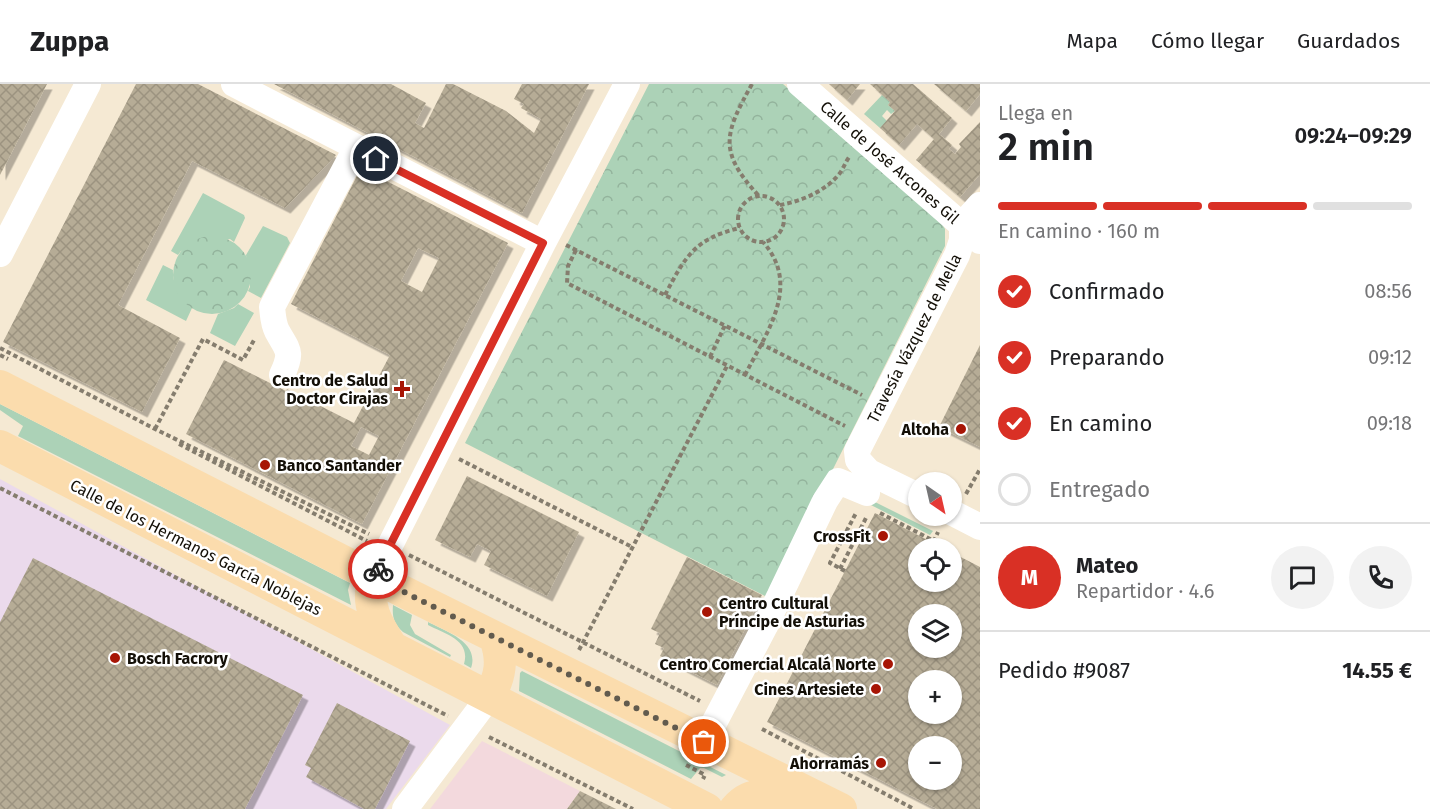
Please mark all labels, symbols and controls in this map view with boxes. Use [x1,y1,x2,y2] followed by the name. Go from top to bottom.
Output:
[30,25,109,58] text: Zuppa
[1066,28,1118,54] text: Mapa
[1151,28,1264,54] text: Cómo llegar
[1297,28,1400,54] text: Guardados
[816,97,963,228] street label: Calle de José Arcones Gil
[998,101,1073,125] text: Llega en
[1295,122,1412,149] text: 09:24–09:29
[998,124,1094,170] text: 2 min
[350,133,401,184] pin
[359,142,392,175] icon: home
[998,219,1160,243] text: En camino · 160 m
[863,250,965,426] street label: Travesía Vázquez de Mella
[998,275,1031,308] icon: check
[1049,278,1165,305] text: Confirmado
[1364,279,1412,303] text: 08:56
[998,341,1031,374] icon: check
[1049,344,1165,371] text: Preparando
[1368,345,1412,369] text: 09:12
[272,371,388,408] place label: Centro de Salud Doctor Cirajas
[393,380,411,398] marker: Centro de Salud Doctor Cirajas
[998,407,1031,440] icon: check
[1049,410,1152,437] text: En camino
[1367,411,1412,435] text: 09:18
[901,420,949,439] place label: Altoha
[954,422,968,436] marker: Altoha
[277,456,402,475] place label: Banco Santander
[258,458,272,472] marker: Banco Santander
[908,472,962,526] north arrow
[908,472,962,790] map controls
[67,476,325,619] street label: Calle de los Hermanos García Noblejas
[1049,476,1150,503] text: Entregado
[813,527,872,546] place label: CrossFit
[876,529,890,543] marker: CrossFit
[908,538,962,592] button: locate
[348,539,408,599] courier
[1271,546,1334,609] button: chat
[1349,546,1412,609] button: phone
[1076,552,1138,579] text: Mateo
[362,553,395,586] icon: bike
[1021,564,1038,591] text: M
[1076,579,1215,603] text: Repartidor · 4.6
[719,594,865,631] place label: Centro Cultural Príncipe de Asturias
[908,604,962,658] button: layers
[700,605,714,619] marker: Centro Cultural Príncipe de Asturias
[127,649,229,668] place label: Bosch Facrory
[108,651,122,665] marker: Bosch Facrory
[659,655,876,674] place label: Centro Comercial Alcalá Norte
[881,657,895,671] marker: Centro Comercial Alcalá Norte
[998,657,1130,684] text: Pedido #9087
[1342,657,1412,684] text: 14.55 €
[908,670,962,724] button: +
[754,680,864,699] place label: Cines Artesiete
[869,682,883,696] marker: Cines Artesiete
[678,716,729,767] pin
[687,725,720,758] icon: bag
[908,736,962,790] button: −
[789,754,869,773] place label: Ahorramás
[874,756,888,770] marker: Ahorramás

